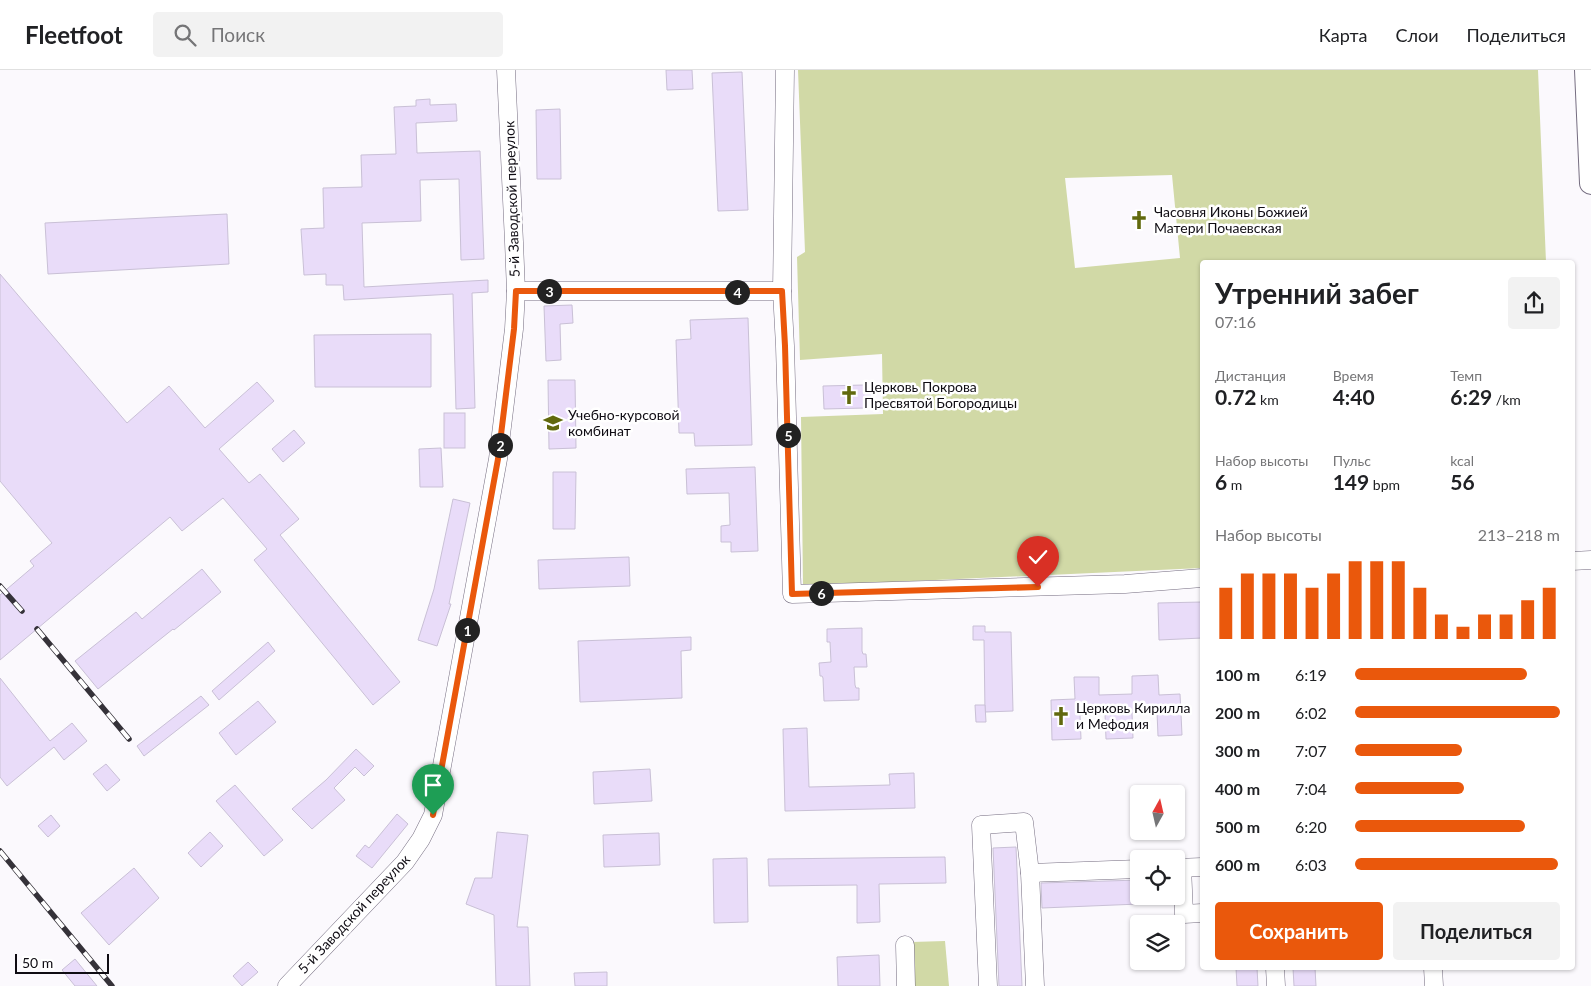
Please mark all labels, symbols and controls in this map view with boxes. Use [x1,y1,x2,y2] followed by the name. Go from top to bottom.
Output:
[153,12,503,57] search box
[25,20,123,49] text: Fleetfoot
[171,21,199,49] icon: search
[211,23,265,46] text: Поиск
[1319,24,1367,46] text: Карта
[1395,24,1439,46] text: Слои
[1467,24,1566,46] text: Поделиться
[500,120,523,278] street label: 5-й Заводской переулок
[1154,203,1308,236] place label: Часовня Иконы Божией Матери Почаевская
[1128,209,1150,231] church icon: Часовня Иконы Божией Матери Почаевская
[1215,276,1419,310] text: Утренний забег
[1508,277,1560,329] button: share
[536,278,562,304] pin: 3
[724,280,750,304] pin: 4
[545,283,554,300] text: 3
[733,284,742,301] text: 4
[1215,312,1256,331] text: 07:16
[1215,367,1286,384] text: Дистанция
[1333,367,1374,384] text: Время
[1450,367,1482,384] text: Темп
[864,378,1017,411] place label: Церковь Покрова Пресвятой Богородицы
[838,384,860,406] church icon: Церковь Покрова Пресвятой Богородицы
[1215,384,1257,409] text: 0.72
[1333,384,1375,409] text: 4:40
[1450,384,1492,409] text: 6:29
[1257,391,1279,408] text: km
[1492,391,1521,408] text: /km
[568,406,680,439] place label: Учебно-курсовой комбинат
[542,412,564,434] school or university icon: Учебно-курсовой комбинат
[776,422,800,448] pin: 5
[784,427,793,444] text: 5
[488,432,512,458] pin: 2
[496,437,505,454] text: 2
[1215,452,1308,469] text: Набор высоты
[1333,452,1371,469] text: Пульс
[1450,452,1474,469] text: kcal
[1215,469,1227,494] text: 6
[1333,469,1369,494] text: 149
[1450,469,1475,494] text: 56
[1227,476,1242,493] text: m
[1369,476,1400,493] text: bpm
[1215,525,1322,544] text: Набор высоты
[1478,525,1560,544] text: 213–218 m
[1017,536,1059,587] pin
[1024,543,1052,571] icon: check
[808,580,834,606] pin: 6
[817,585,826,602] text: 6
[454,618,480,642] pin: 1
[463,622,472,639] text: 1
[1215,665,1260,684] text: 100 m
[1295,665,1327,684] text: 6:19
[1076,699,1190,732] place label: Церковь Кирилла и Мефодия
[1215,703,1260,722] text: 200 m
[1295,703,1327,722] text: 6:02
[1050,705,1072,727] church icon: Церковь Кирилла и Мефодия
[1215,741,1260,760] text: 300 m
[1295,741,1327,760] text: 7:07
[412,764,454,815] pin
[419,771,447,799] icon: arrive
[1215,779,1260,798] text: 400 m
[1295,779,1327,798] text: 7:04
[1130,785,1185,840] north arrow
[1130,785,1185,970] map controls
[1215,817,1260,836] text: 500 m
[1295,817,1327,836] text: 6:20
[294,850,414,977] street label: 5-й Заводской переулок
[1130,850,1185,905] button: locate
[1215,855,1260,874] text: 600 m
[1295,855,1327,874] text: 6:03
[1215,902,1383,960] button: Сохранить
[1393,902,1560,960] button: Поделиться
[1130,915,1185,970] button: layers
[15,951,109,974] scale bar
[22,954,53,971] text: 50 m

